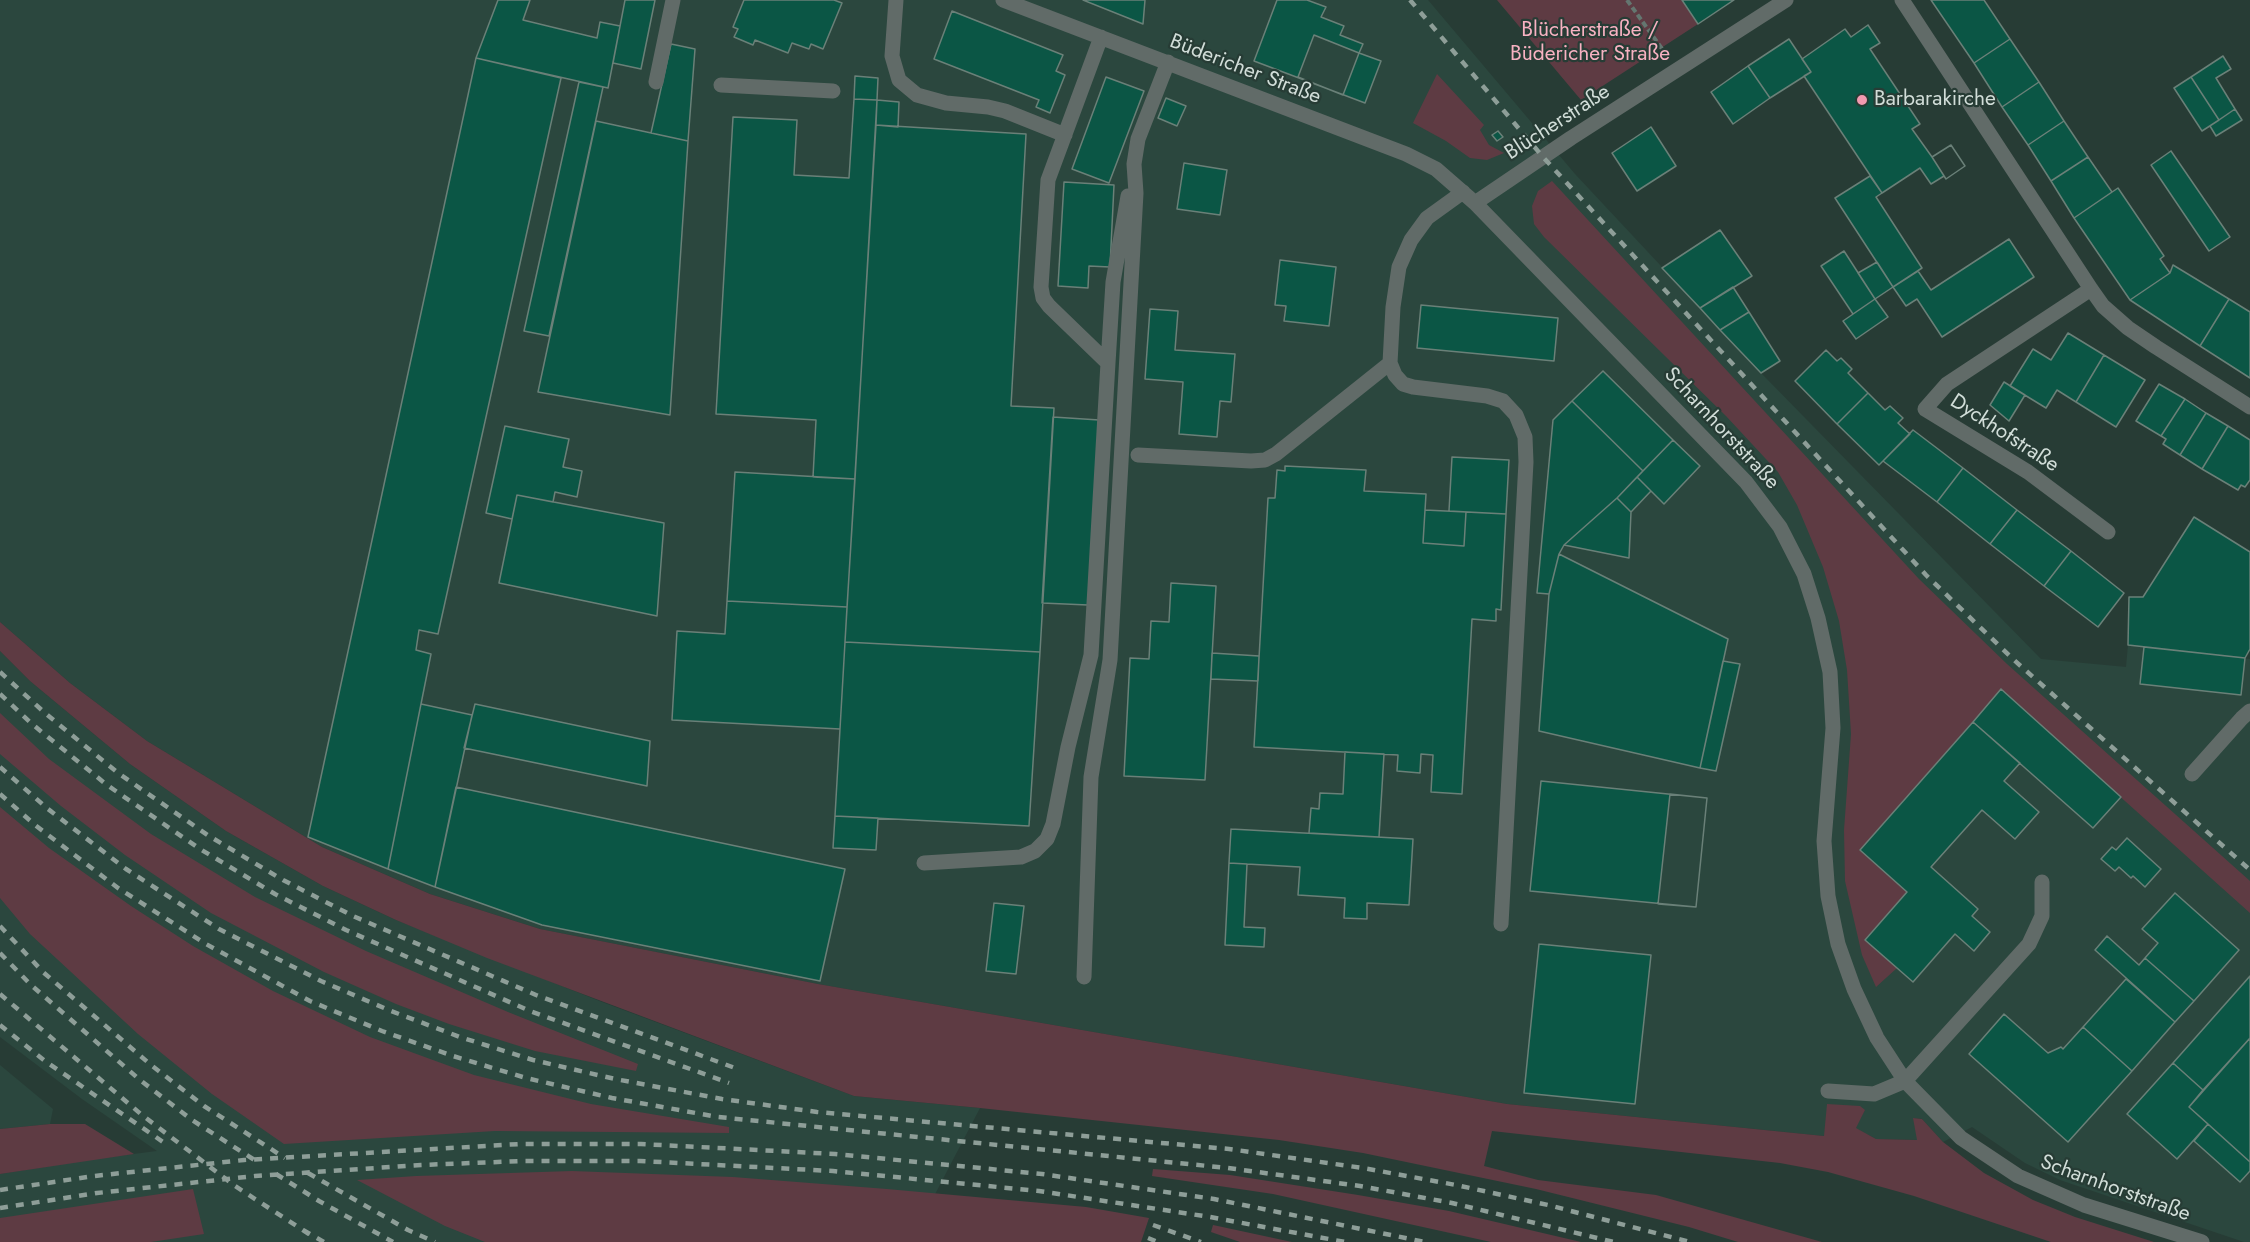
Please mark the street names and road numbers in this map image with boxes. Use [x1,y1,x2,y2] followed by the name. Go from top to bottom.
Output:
[1166,30,1324,110] street label: Büdericher Straße
[1501,80,1615,166] street label: Blücherstraße
[1658,363,1784,495] street label: Scharnhorststraße
[1945,389,2063,479] street label: Dyckhofstraße
[2037,1150,2193,1228] street label: Scharnhorststraße

